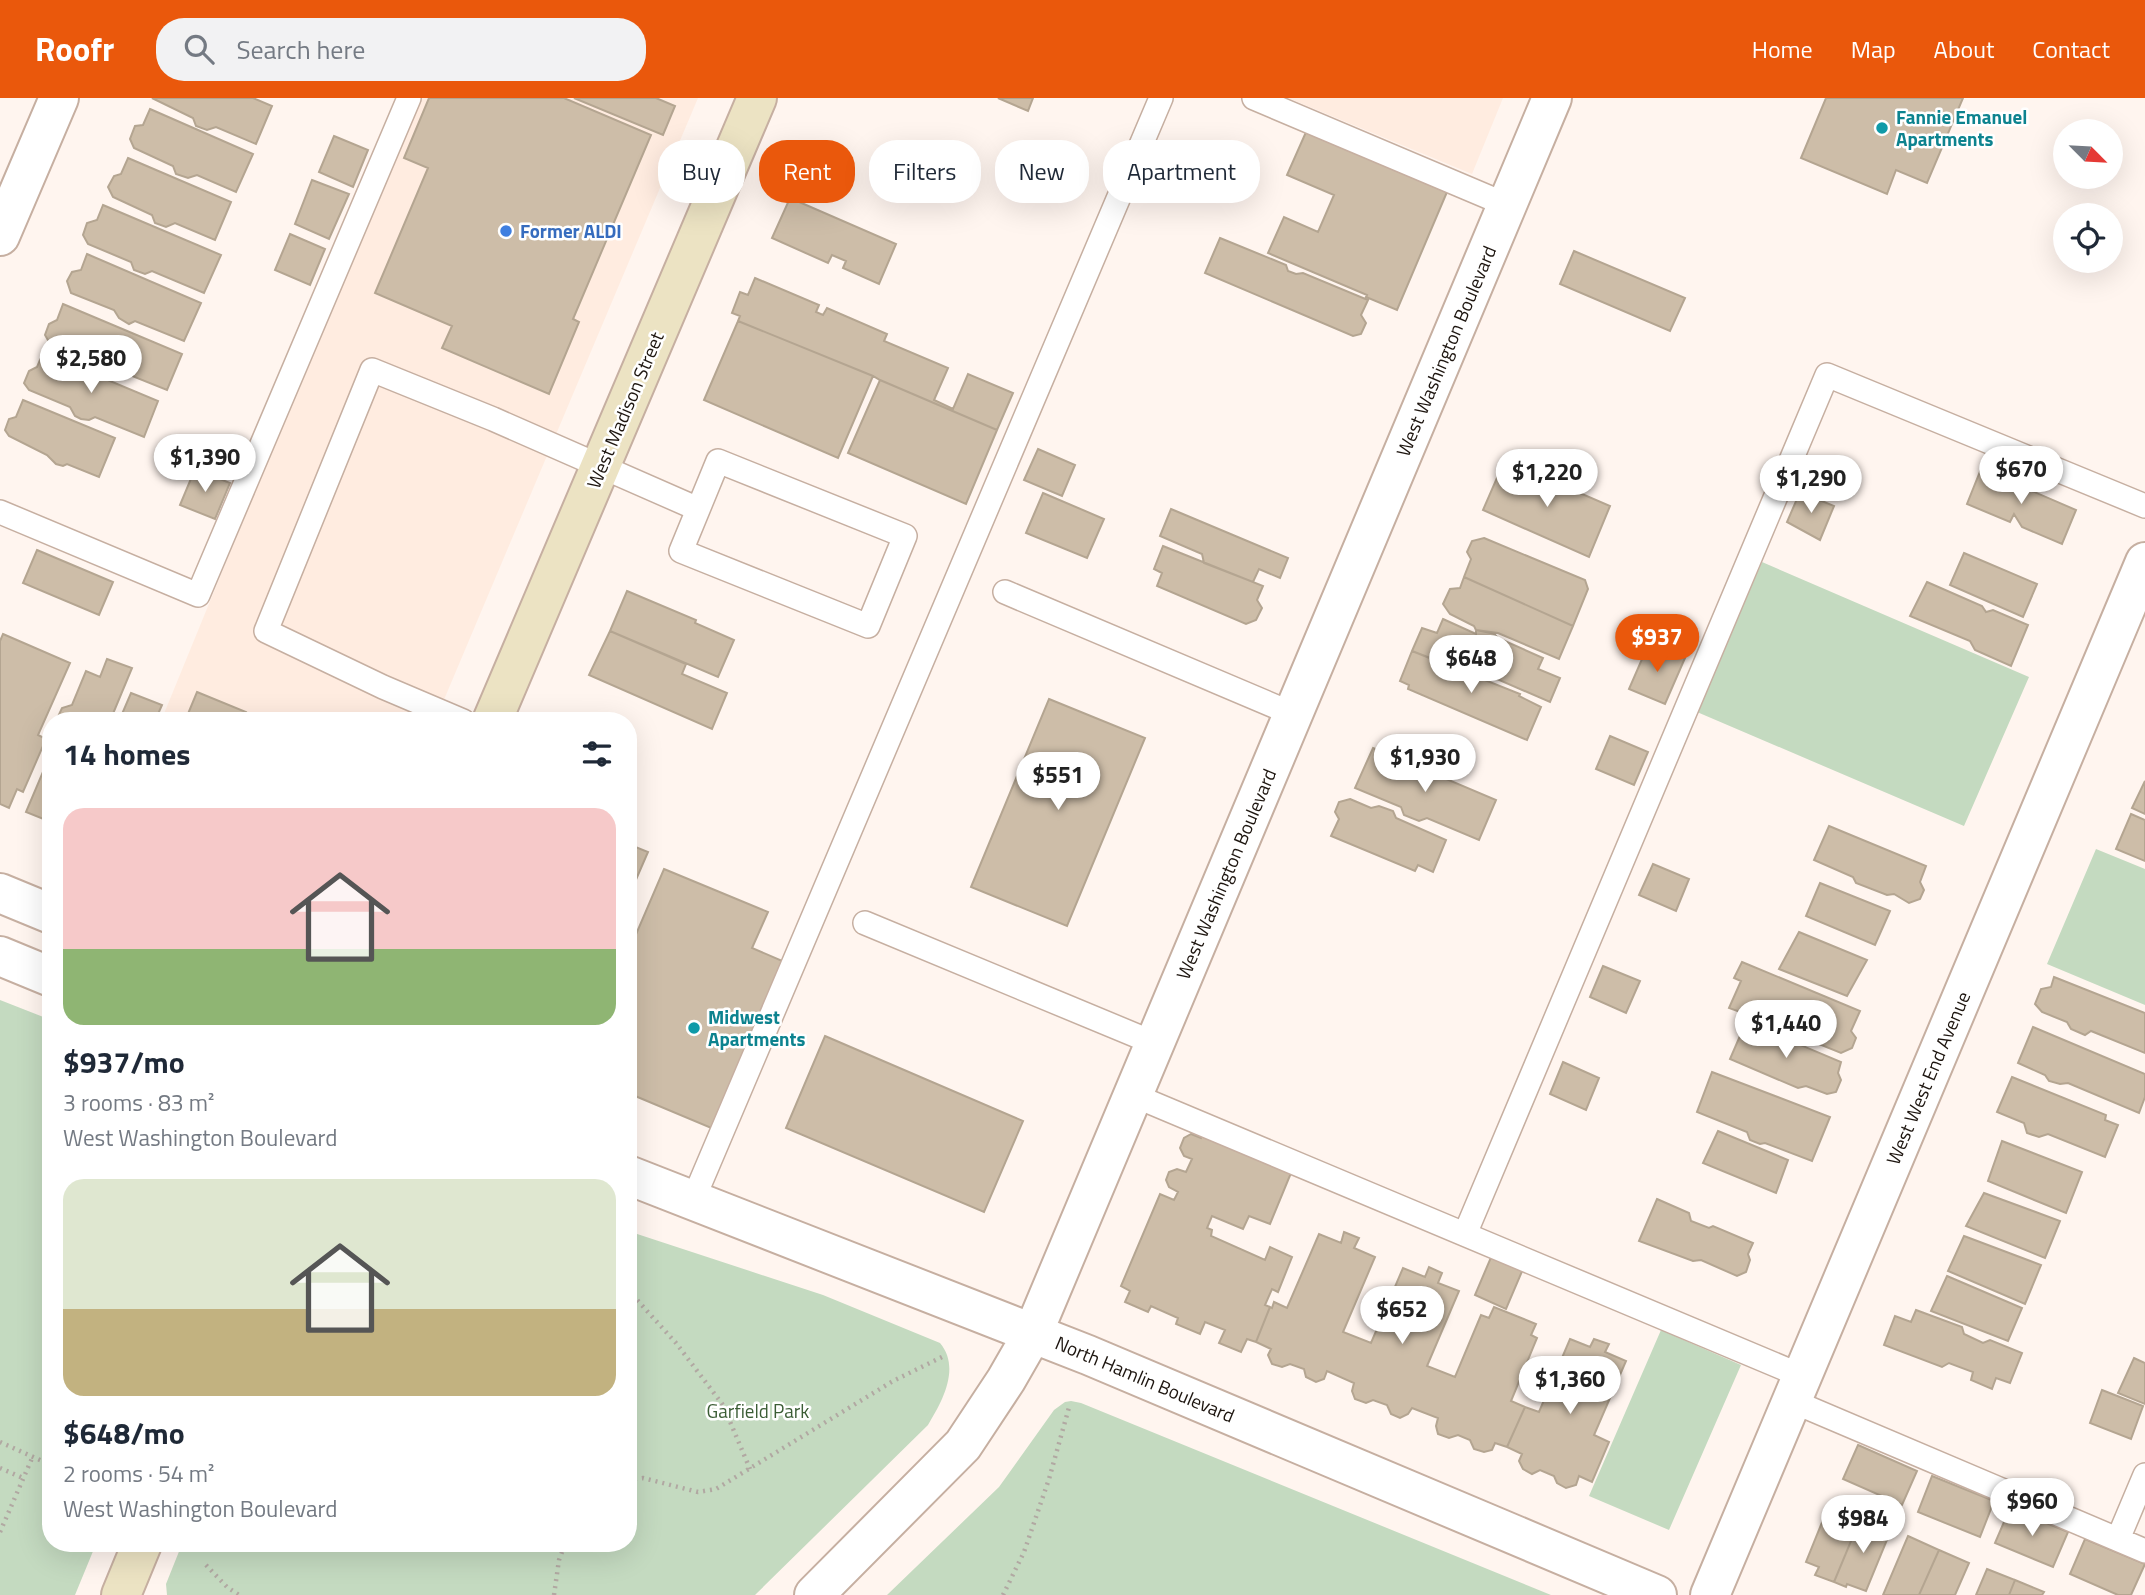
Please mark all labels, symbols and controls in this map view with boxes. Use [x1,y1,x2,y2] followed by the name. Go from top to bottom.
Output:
[156,18,646,81] search box
[35,24,114,74] text: Roofr
[180,30,218,68] icon: search
[236,30,365,69] text: Search here
[1752,31,1813,67] text: Home
[1851,31,1896,67] text: Map
[1934,31,1994,67] text: About
[2032,31,2110,67] text: Contact
[1896,102,2027,153] place label: Fannie Emanuel Apartments
[2053,119,2123,189] north arrow
[2053,119,2123,273] map controls
[1874,120,1890,136] marker: Fannie Emanuel Apartments
[658,140,745,203] chip: Buy
[759,140,855,203] chip: Rent
[869,140,981,203] chip: Filters
[995,140,1089,203] chip: New
[1103,140,1260,203] chip: Apartment
[2053,203,2123,273] button: locate
[520,216,622,245] place label: Former ALDI
[498,223,514,239] marker: Former ALDI
[1388,241,1503,461] street label: West Washington Boulevard
[578,327,671,493] street label: West Madison Street
[34,336,148,395] pin: $2,580
[56,340,126,375] text: $2,580
[148,434,262,494] pin: $1,390
[170,439,240,474] text: $1,390
[1980,446,2062,506] pin: $670
[1490,450,1604,509] pin: $1,220
[1995,451,2047,486] text: $670
[1512,454,1582,489] text: $1,220
[1754,456,1868,515] pin: $1,290
[1776,460,1846,495] text: $1,290
[1616,614,1698,674] pin: $937
[1631,619,1683,654] text: $937
[1430,636,1512,695] pin: $648
[1445,640,1497,675] text: $648
[63,731,190,777] text: 14 homes
[1368,734,1482,794] pin: $1,930
[578,735,616,773] icon: filters
[1390,739,1460,774] text: $1,930
[1017,752,1099,812] pin: $551
[1032,757,1084,792] text: $551
[1168,764,1283,984] street label: West Washington Boulevard
[277,854,403,980] icon: home
[1878,987,1977,1169] street label: West West End Avenue
[1729,1000,1843,1060] pin: $1,440
[708,1002,806,1053] place label: Midwest Apartments
[1751,1005,1821,1040] text: $1,440
[686,1020,702,1036] marker: Midwest Apartments
[63,1039,185,1085] text: $937/mo
[63,1085,214,1120] text: 3 rooms · 83 m²
[63,1120,337,1155] text: West Washington Boulevard
[277,1225,403,1351] icon: home
[1361,1286,1443,1346] pin: $652
[1376,1291,1428,1326] text: $652
[1051,1328,1239,1429] street label: North Hamlin Boulevard
[1513,1356,1627,1416] pin: $1,360
[1535,1361,1605,1396] text: $1,360
[707,1396,809,1425] park label: Garfield Park
[63,1410,185,1456] text: $648/mo
[63,1456,214,1491] text: 2 rooms · 54 m²
[1991,1478,2073,1538] pin: $960
[2006,1483,2058,1518] text: $960
[63,1491,337,1526] text: West Washington Boulevard
[1822,1496,1904,1555] pin: $984
[1837,1500,1889,1535] text: $984

